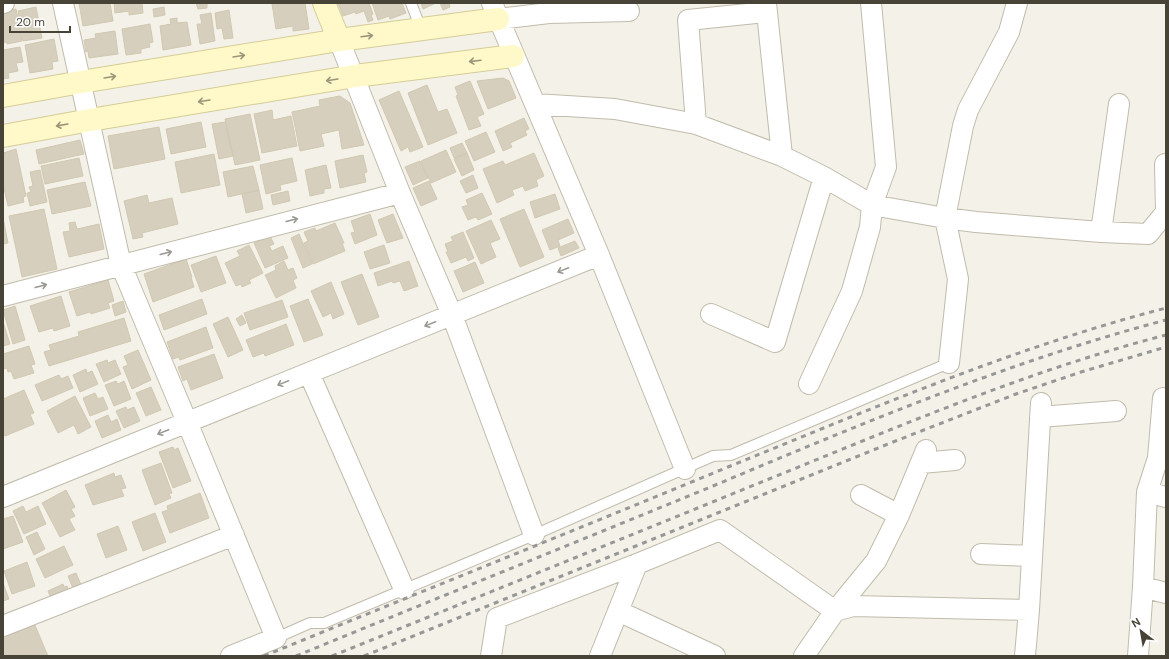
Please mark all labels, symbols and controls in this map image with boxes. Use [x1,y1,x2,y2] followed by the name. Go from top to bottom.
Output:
[10,8,70,34] scale bar
[16,14,45,30] text: 20 m
[360,32,373,40] one-way arrow
[232,52,245,60] one-way arrow
[469,57,482,65] one-way arrow
[103,73,116,81] one-way arrow
[326,76,339,84] one-way arrow
[198,97,211,105] one-way arrow
[56,121,69,129] one-way arrow
[285,216,298,224] one-way arrow
[160,249,173,256] one-way arrow
[558,266,570,274] one-way arrow
[34,282,47,289] one-way arrow
[424,321,436,328] one-way arrow
[278,380,290,388] one-way arrow
[157,429,169,436] one-way arrow
[1121,611,1161,651] north arrow
[1129,614,1143,630] text: N

